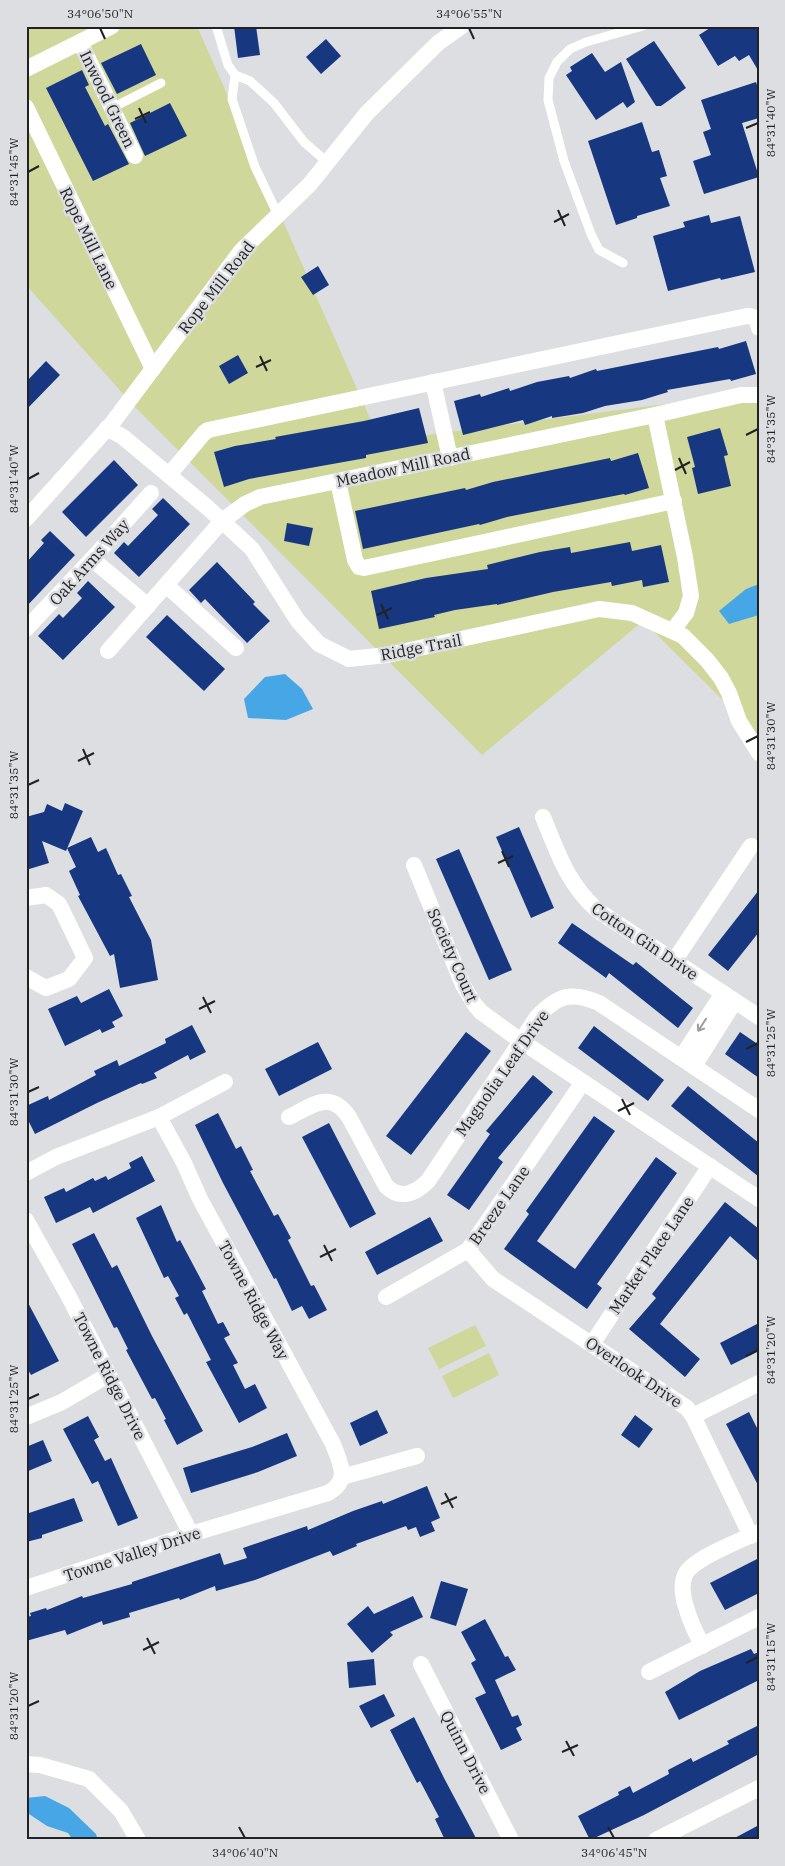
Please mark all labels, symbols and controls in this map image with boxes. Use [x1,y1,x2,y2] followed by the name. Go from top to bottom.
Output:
[67,6,133,21] text: 34°06'50"N
[436,6,502,21] text: 34°06'55"N
[76,47,140,151] street label: Inwood Green
[763,88,778,157] text: 84°31'40"W
[6,137,21,206] text: 84°31'45"W
[56,184,122,292] street label: Rope Mill Lane
[174,236,259,337] street label: Rope Mill Road
[763,394,778,463] text: 84°31'35"W
[334,443,472,491] street label: Meadow Mill Road
[6,444,21,513] text: 84°31'40"W
[45,514,133,609] street label: Oak Arms Way
[379,629,463,665] street label: Ridge Trail
[763,701,778,770] text: 84°31'30"W
[6,750,21,819] text: 84°31'35"W
[588,898,702,984] street label: Cotton Gin Drive
[423,905,483,1005] street label: Society Court
[451,1006,553,1140] street label: Magnolia Leaf Drive
[763,1008,778,1077] text: 84°31'25"W
[697,1018,707,1032] one-way arrow
[6,1057,21,1126] text: 84°31'30"W
[464,1162,534,1248] street label: Breeze Lane
[604,1192,698,1318] street label: Market Place Lane
[214,1237,294,1363] street label: Towne Ridge Way
[69,1309,151,1443] street label: Towne Ridge Drive
[763,1315,778,1384] text: 84°31'20"W
[582,1332,686,1412] street label: Overlook Drive
[6,1364,21,1433] text: 84°31'25"W
[61,1522,203,1586] street label: Towne Valley Drive
[763,1622,778,1691] text: 84°31'15"W
[6,1671,21,1740] text: 84°31'20"W
[436,1707,496,1797] street label: Quinn Drive
[212,1845,278,1860] text: 34°06'40"N
[581,1845,647,1860] text: 34°06'45"N

